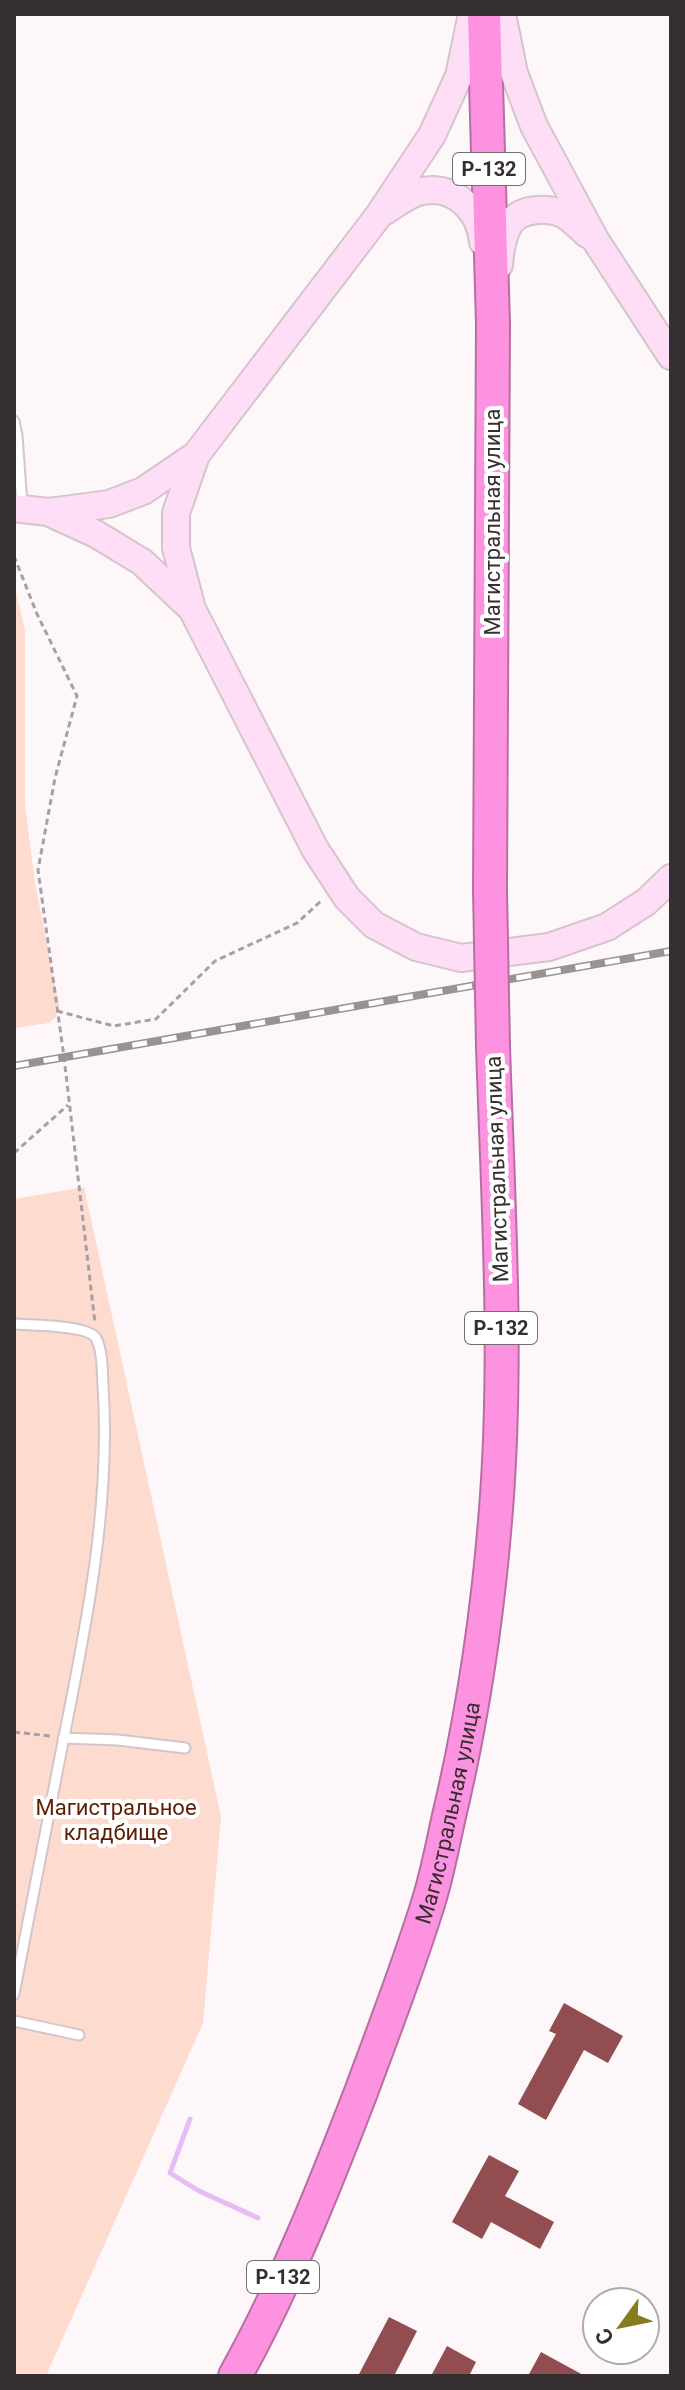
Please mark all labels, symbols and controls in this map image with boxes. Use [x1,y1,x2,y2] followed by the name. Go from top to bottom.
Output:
[453,153,525,185] road number: Р-132
[480,409,505,635] street label: Магистральная улица
[481,1055,513,1283] street label: Магистральная улица
[465,1312,537,1344] road number: Р-132
[410,1700,485,1927] street label: Магистральная улица
[35,1795,197,1845] park label: Магистральное кладбище
[247,2261,319,2293] road number: Р-132
[581,2286,661,2366] north arrow
[590,2324,619,2349] text: С

